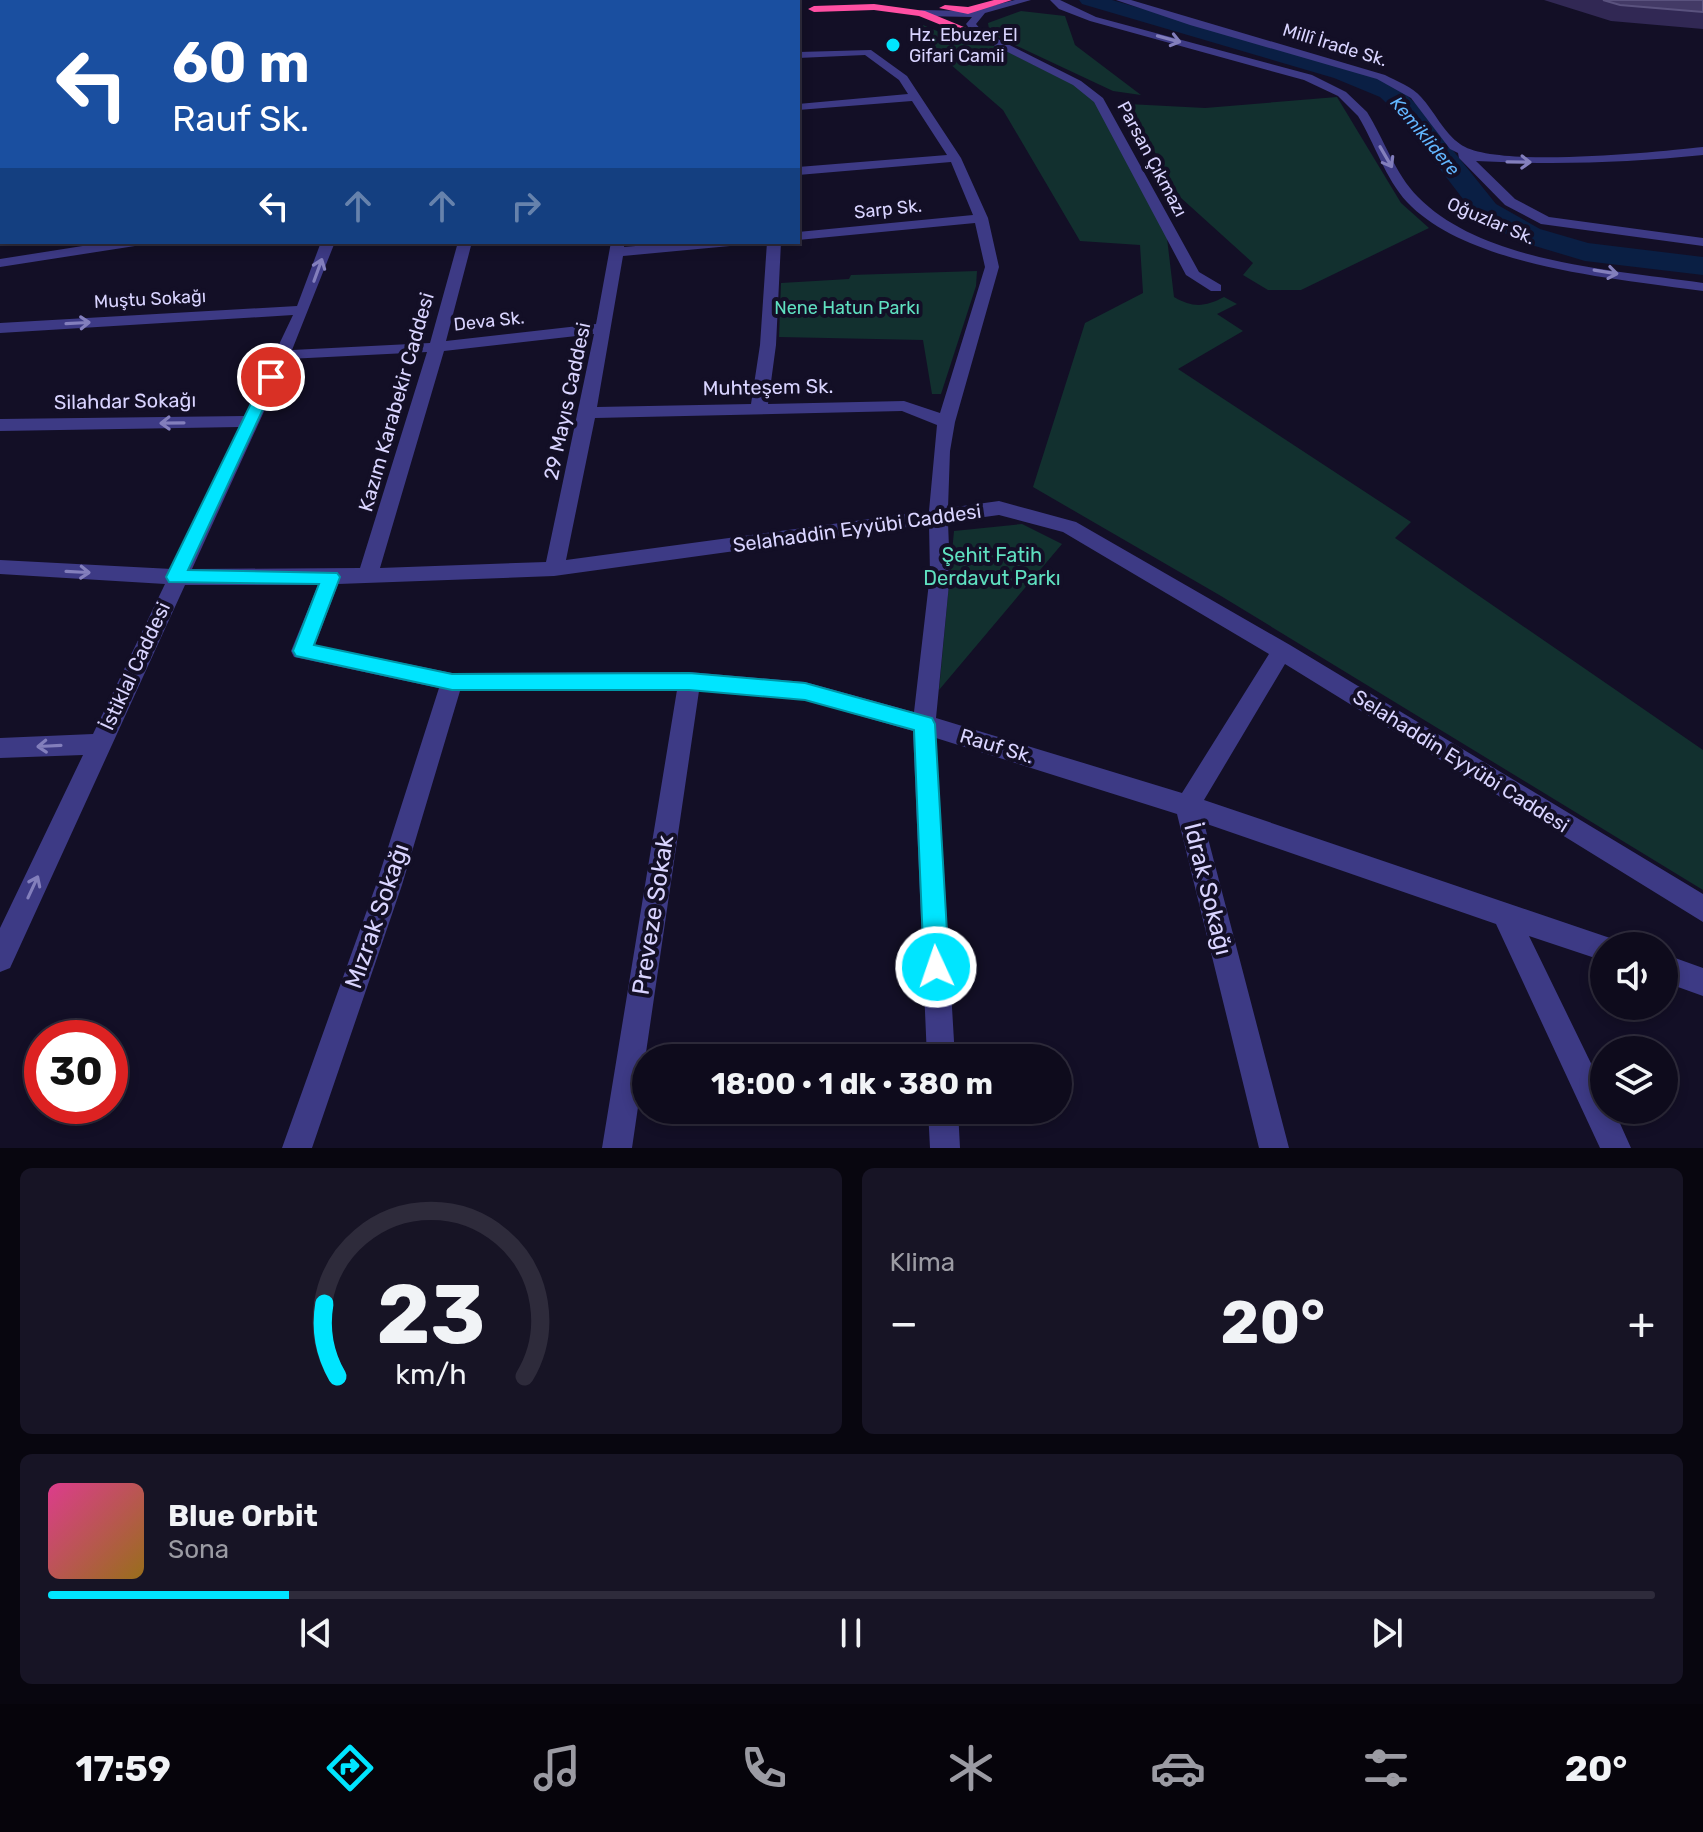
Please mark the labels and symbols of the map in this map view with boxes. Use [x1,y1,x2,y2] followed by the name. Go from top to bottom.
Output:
[1280,19,1390,71] street label: Millî İrade Sk.
[909,24,1018,67] place label: Hz. Ebuzer El Gifari Camii
[1155,33,1181,48] one-way arrow
[884,36,902,54] marker: Hz. Ebuzer El Gifari Camii
[1386,92,1464,180] water label: Kemiklidere
[1112,97,1192,221] street label: Parsan Çıkmazı
[1378,145,1394,168] one-way arrow
[1505,154,1532,169] one-way arrow
[1444,193,1538,249] street label: Oğuzlar Sk.
[853,194,923,224] street label: Sarp Sk.
[312,258,326,283] one-way arrow
[1593,265,1618,280] one-way arrow
[93,285,207,313] street label: Muştu Sokağı
[353,290,439,514] street label: Kazım Karabekir Caddesi
[774,297,920,319] park label: Nene Hatun Parkı
[452,306,526,336] street label: Deva Sk.
[64,316,91,331] one-way arrow
[539,320,595,482] street label: 29 Mayıs Caddesi
[237,343,305,411] pin
[702,374,834,400] street label: Muhteşem Sk.
[54,388,196,414] street label: Silahdar Sokağı
[159,415,186,430] one-way arrow
[731,499,983,557] street label: Selahaddin Eyyübi Caddesi
[923,543,1061,590] park label: Şehit Fatih Derdavut Parkı
[64,564,91,579] one-way arrow
[95,598,175,734] street label: İstiklal Caddesi
[1348,684,1574,838] street label: Selahaddin Eyyübi Caddesi
[957,723,1037,769] street label: Rauf Sk.
[36,739,63,754] one-way arrow
[1178,820,1238,958] street label: İdrak Sokağı
[627,832,680,997] street label: Preveze Sokak
[339,840,415,992] street label: Mızrak Sokağı
[26,875,41,900] one-way arrow
[894,925,978,1009] position arrow
[24,1020,128,1124] speed limit sign: 30

